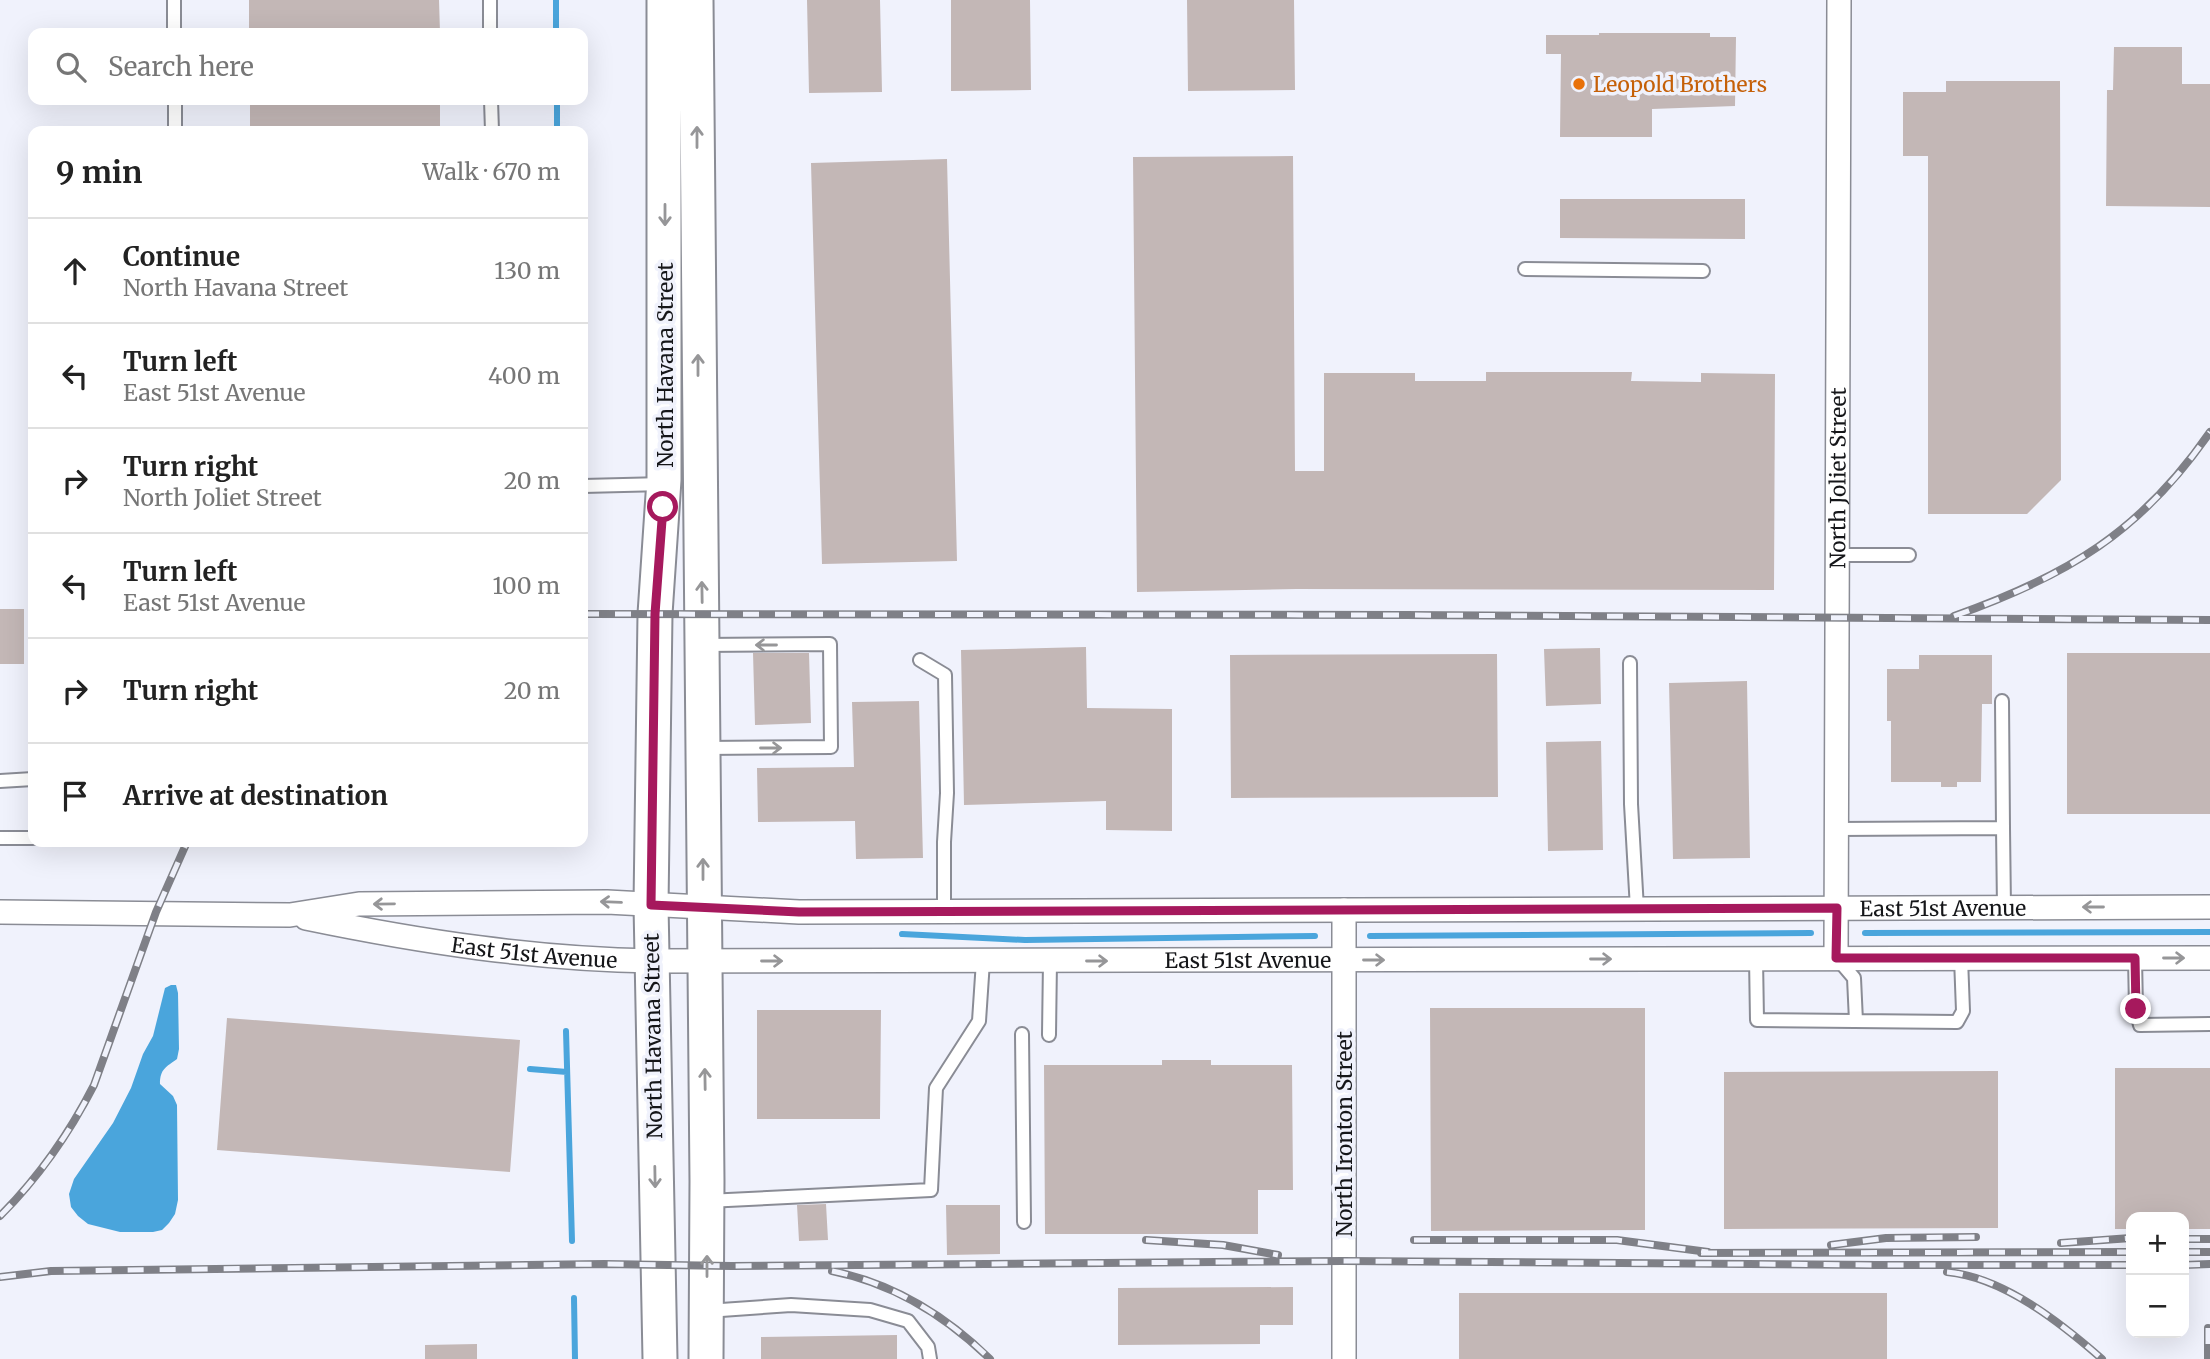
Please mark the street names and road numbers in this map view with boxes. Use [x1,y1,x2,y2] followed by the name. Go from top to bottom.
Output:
[652,262,679,468] street label: North Havana Street
[1824,387,1851,569] street label: North Joliet Street
[1859,894,2026,922] street label: East 51st Avenue
[449,931,618,973] street label: East 51st Avenue
[638,933,668,1139] street label: North Havana Street
[1164,946,1331,974] street label: East 51st Avenue
[1331,1031,1358,1237] street label: North Ironton Street

